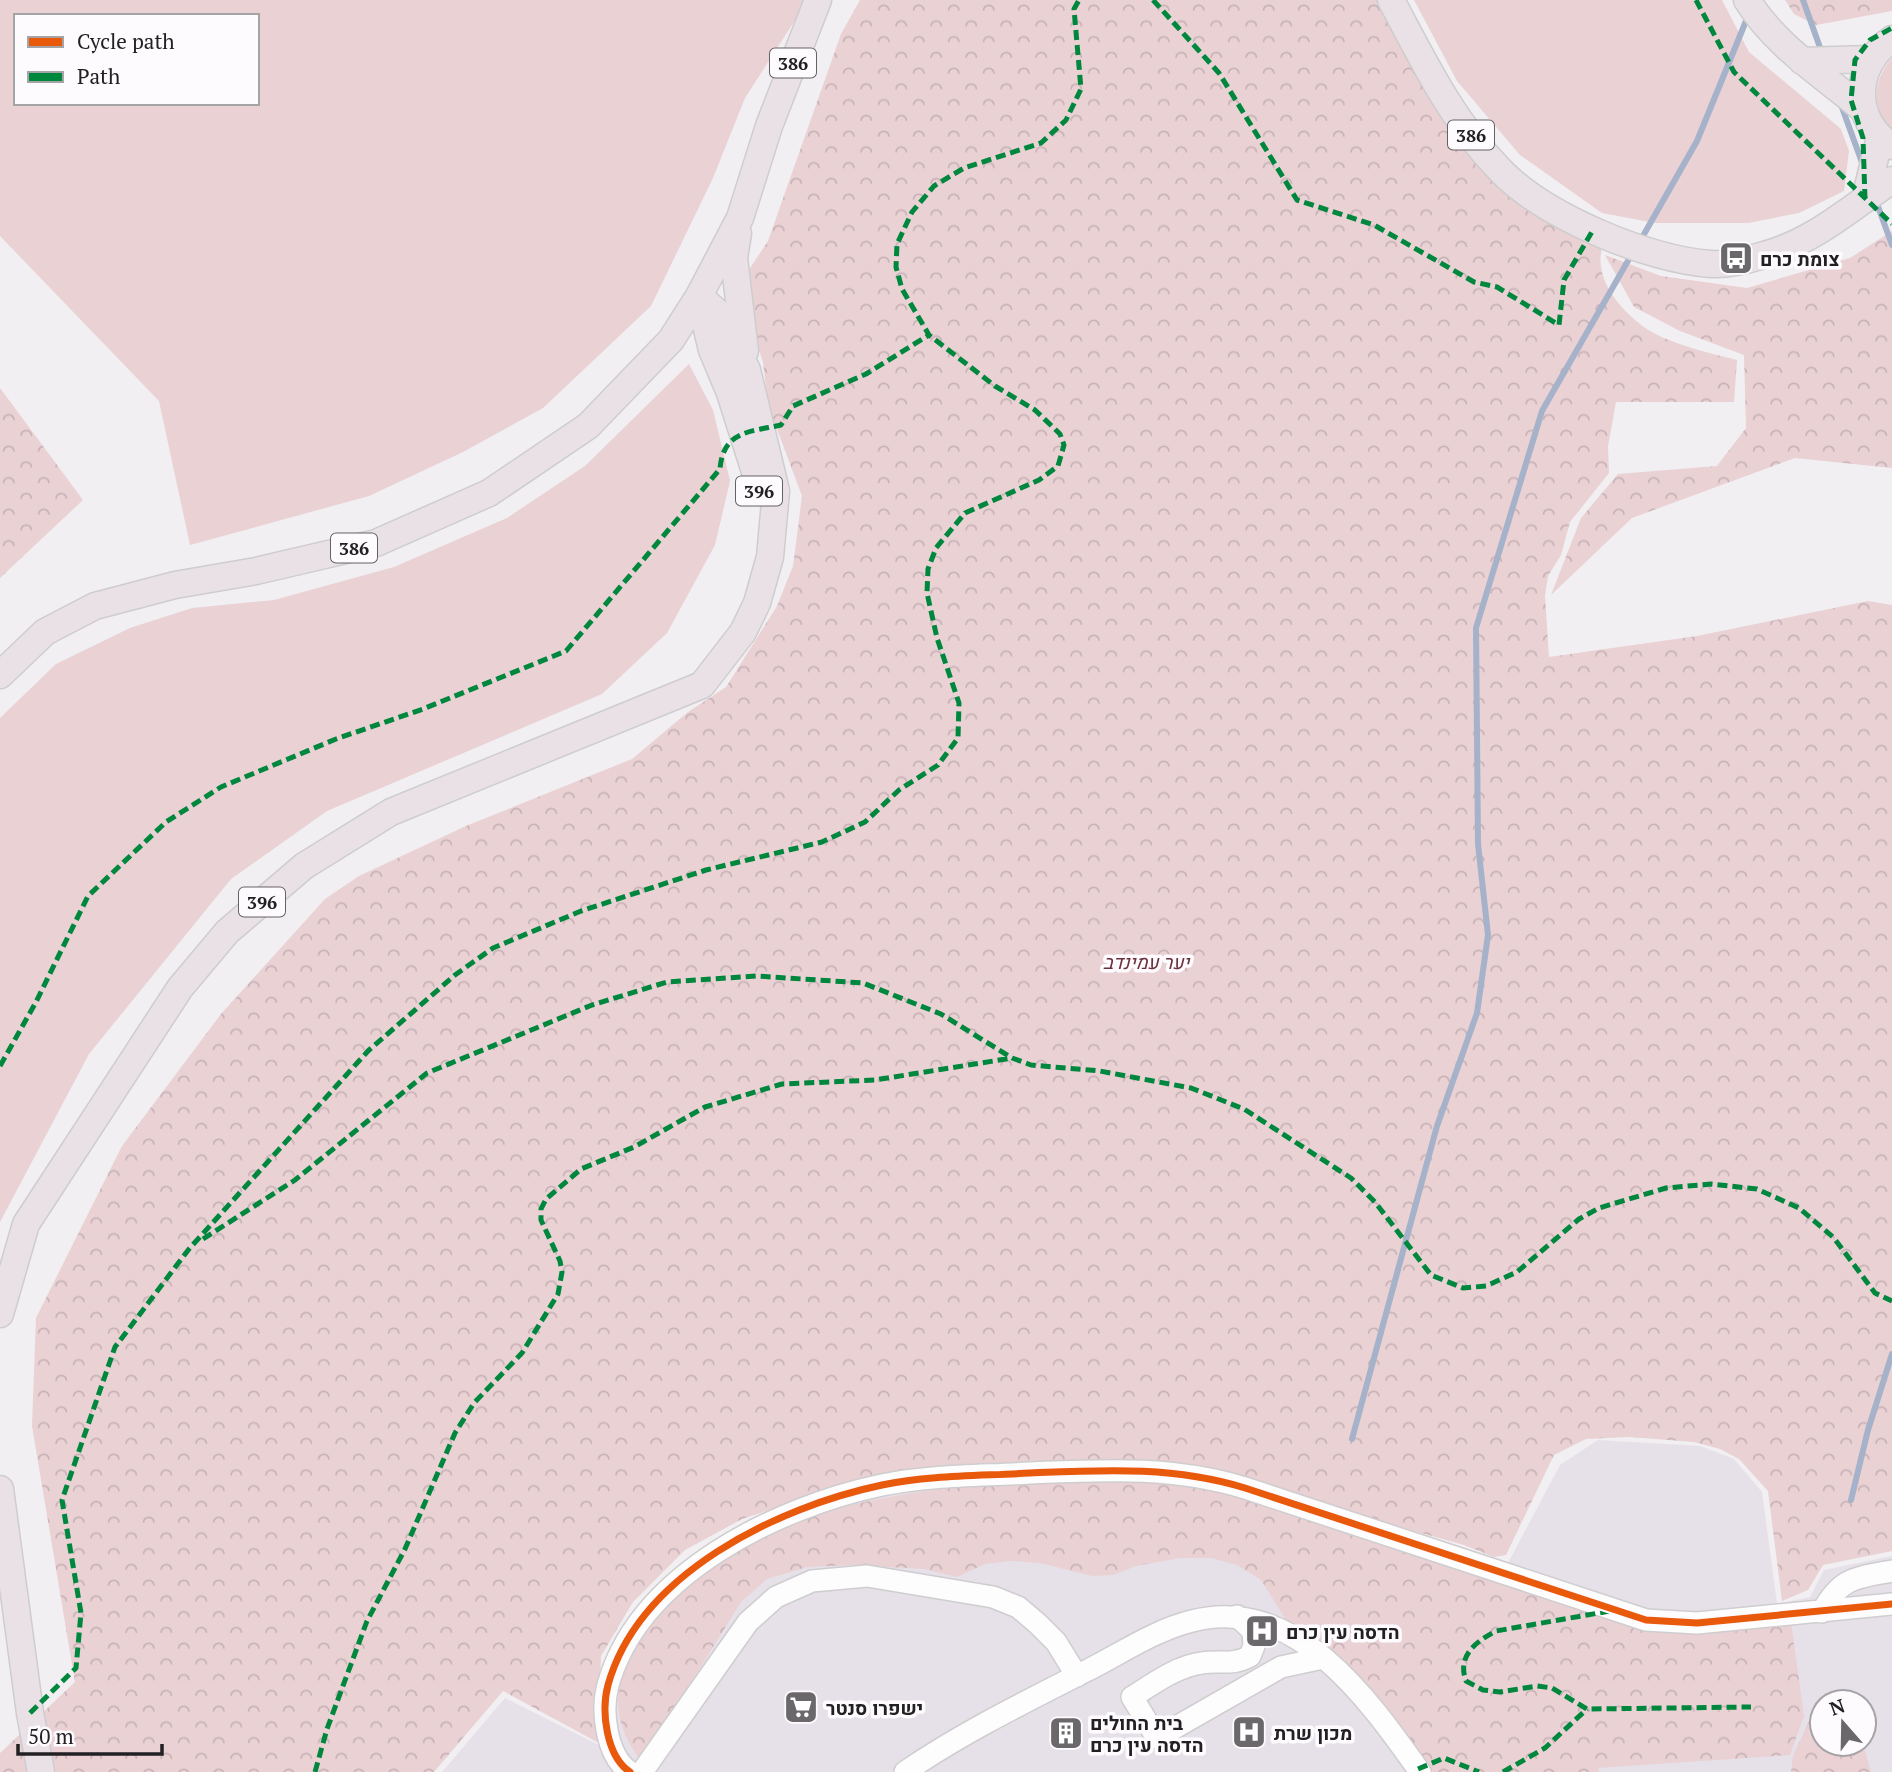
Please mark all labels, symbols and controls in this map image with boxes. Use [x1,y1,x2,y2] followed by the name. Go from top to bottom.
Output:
[14,14,259,105] legend
[77,27,175,55] text: Cycle path
[770,48,816,78] road number: 386
[77,62,120,90] text: Path
[1448,120,1494,150] road number: 386
[1717,239,1755,277] bus stop icon: צומת כרם
[1760,246,1840,271] place label: צומת כרם
[736,476,782,505] road number: 396
[331,534,377,562] road number: 386
[239,888,285,917] road number: 396
[1103,949,1190,974] park label: יער עמינדב
[1243,1612,1281,1650] hospital icon: הדסה עין כרם
[1286,1619,1399,1644] place label: הדסה עין כרם
[782,1688,820,1726] supermarket icon: ישפרו סנטר
[1808,1688,1878,1758] north arrow
[1826,1692,1849,1721] text: N
[826,1695,923,1720] place label: ישפרו סנטר
[1090,1710,1203,1757] place label: בית החולים הדסה עין כרם
[18,1712,161,1756] scale bar
[1230,1713,1268,1751] hospital icon: מכון שרת
[1047,1714,1085,1752] building icon: בית החולים הדסה עין כרם
[1274,1720,1352,1745] place label: מכון שרת
[28,1722,74,1750] text: 50 m

